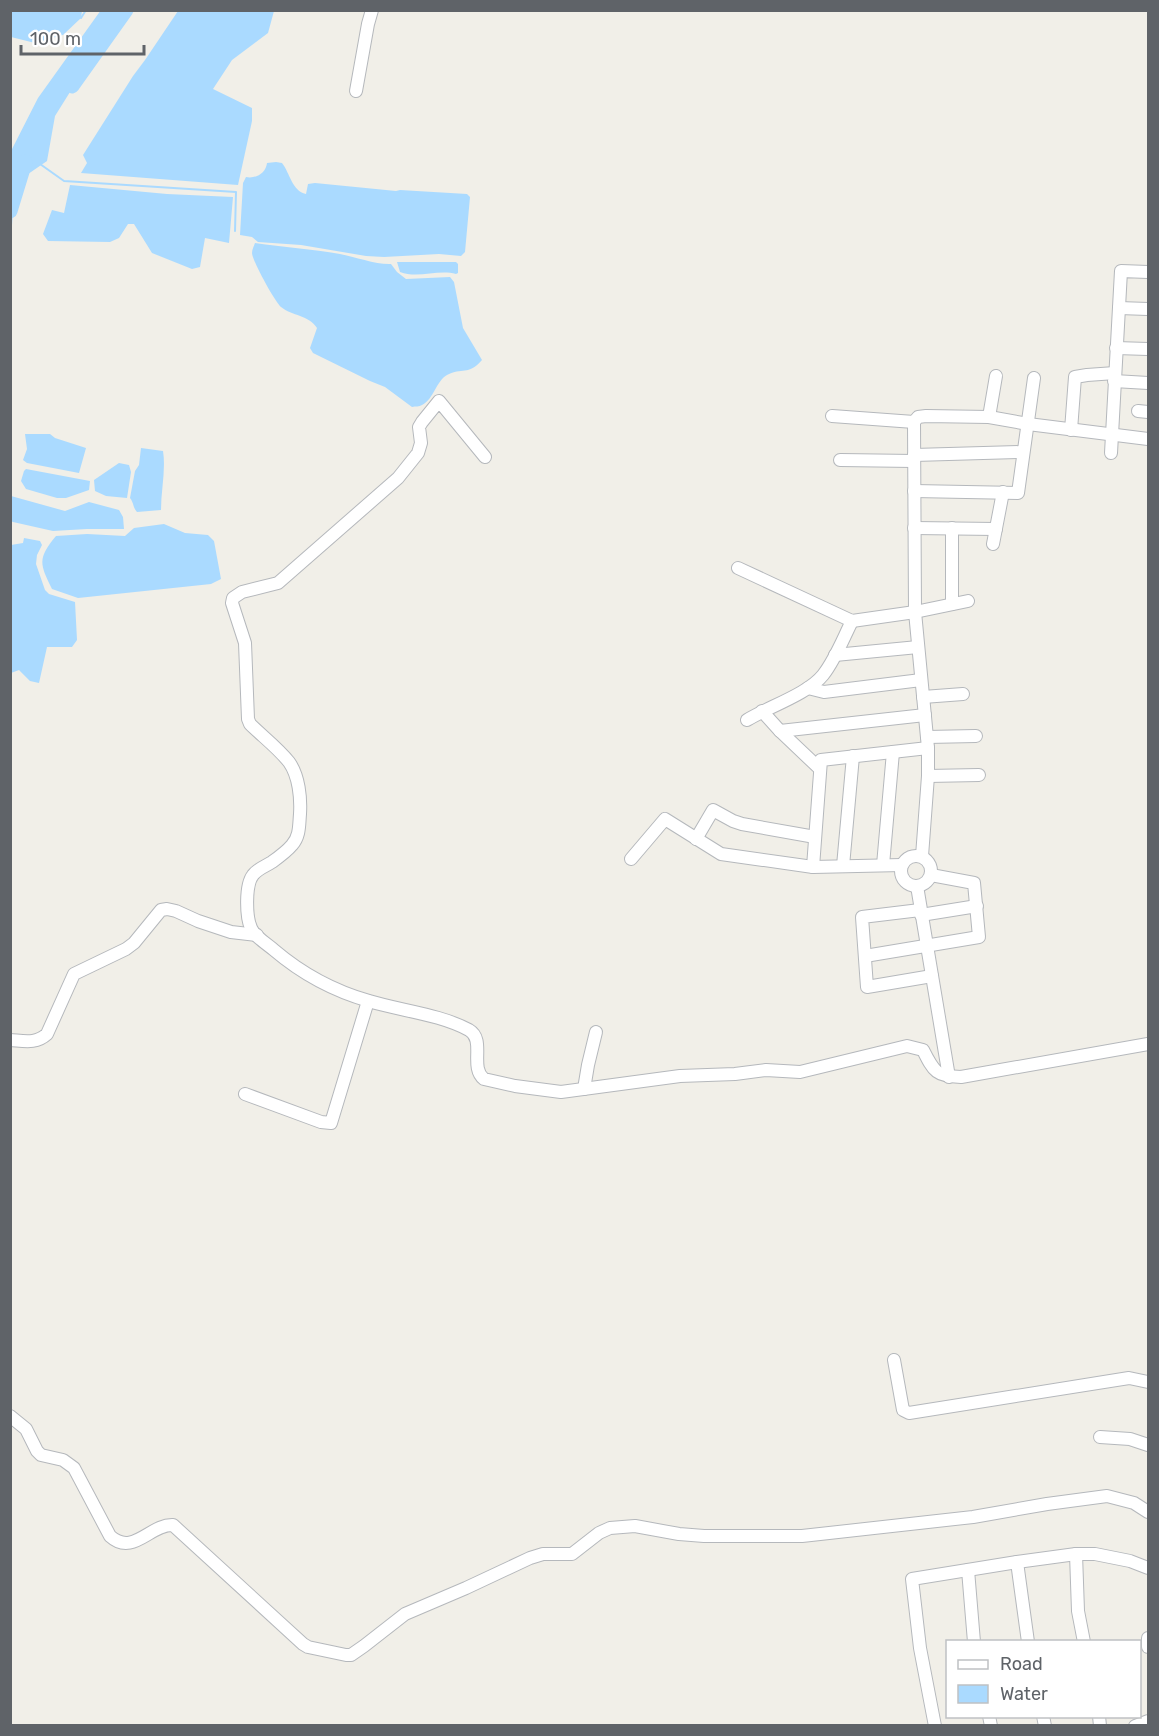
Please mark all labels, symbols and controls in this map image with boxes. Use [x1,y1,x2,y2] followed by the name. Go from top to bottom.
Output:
[21,18,144,56] scale bar
[30,28,81,50] text: 100 m
[946,1640,1141,1718] legend
[1000,1653,1043,1675] text: Road
[1000,1683,1048,1705] text: Water

